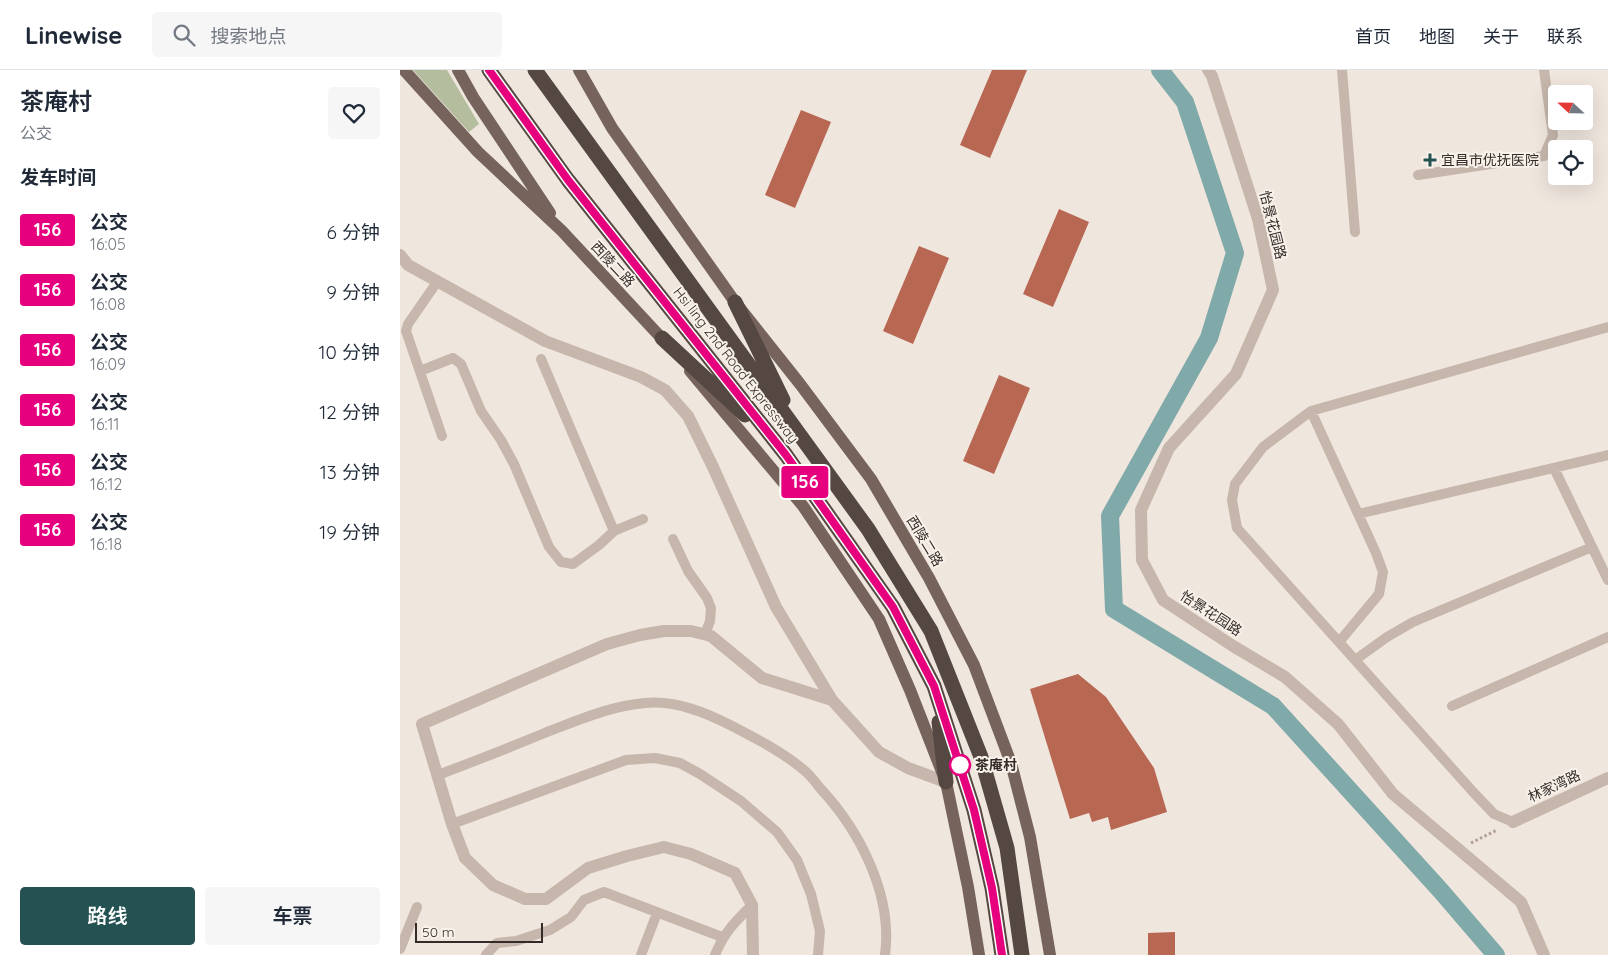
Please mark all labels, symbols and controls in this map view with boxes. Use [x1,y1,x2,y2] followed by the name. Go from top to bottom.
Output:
[152,12,502,57] search box
[25,20,122,50] text: Linewise
[170,21,198,49] icon: search
[210,24,286,48] text: 搜索地点
[1355,25,1391,48] text: 首页
[1419,25,1455,48] text: 地图
[1483,25,1519,48] text: 关于
[1547,25,1583,48] text: 联系
[1548,85,1592,130] north arrow
[1548,85,1593,185] map controls
[20,86,92,116] text: 茶庵村
[328,87,380,139] button: heart
[20,123,52,143] text: 公交
[1548,140,1593,185] button: locate
[1441,151,1539,169] place label: 宜昌市优抚医院
[1423,153,1437,167] marker: 宜昌市优抚医院
[20,165,96,189] text: 发车时间
[1256,189,1290,261] street label: 怡景花园路
[90,210,128,234] text: 公交
[34,218,61,241] text: 156
[327,220,380,244] text: 6 分钟
[90,234,126,254] text: 16:05
[587,237,639,291] street label: 西陵二路
[90,270,128,294] text: 公交
[34,278,61,301] text: 156
[326,280,380,304] text: 9 分钟
[669,283,803,447] street label: Hsi ling 2nd Road Expressway
[90,294,126,314] text: 16:08
[90,330,128,354] text: 公交
[34,338,61,361] text: 156
[318,340,380,364] text: 10 分钟
[90,354,126,374] text: 16:09
[90,390,128,414] text: 公交
[34,398,61,421] text: 156
[319,400,380,424] text: 12 分钟
[90,414,119,434] text: 16:11
[90,450,128,474] text: 公交
[34,458,61,481] text: 156
[320,460,380,484] text: 13 分钟
[776,466,834,498] line badge: 156
[791,470,819,493] text: 156
[90,474,122,494] text: 16:12
[90,510,128,534] text: 公交
[903,512,947,570] street label: 西陵二路
[34,518,61,541] text: 156
[319,520,380,544] text: 19 分钟
[90,534,122,554] text: 16:18
[1177,586,1245,640] street label: 怡景花园路
[949,754,971,776] marker: 茶庵村
[975,756,1017,774] place label: 茶庵村
[1525,766,1583,806] street label: 林家湾路
[20,887,195,945] button: 路线
[205,887,380,945] button: 车票
[415,920,542,943] scale bar
[422,923,455,941] text: 50 m

